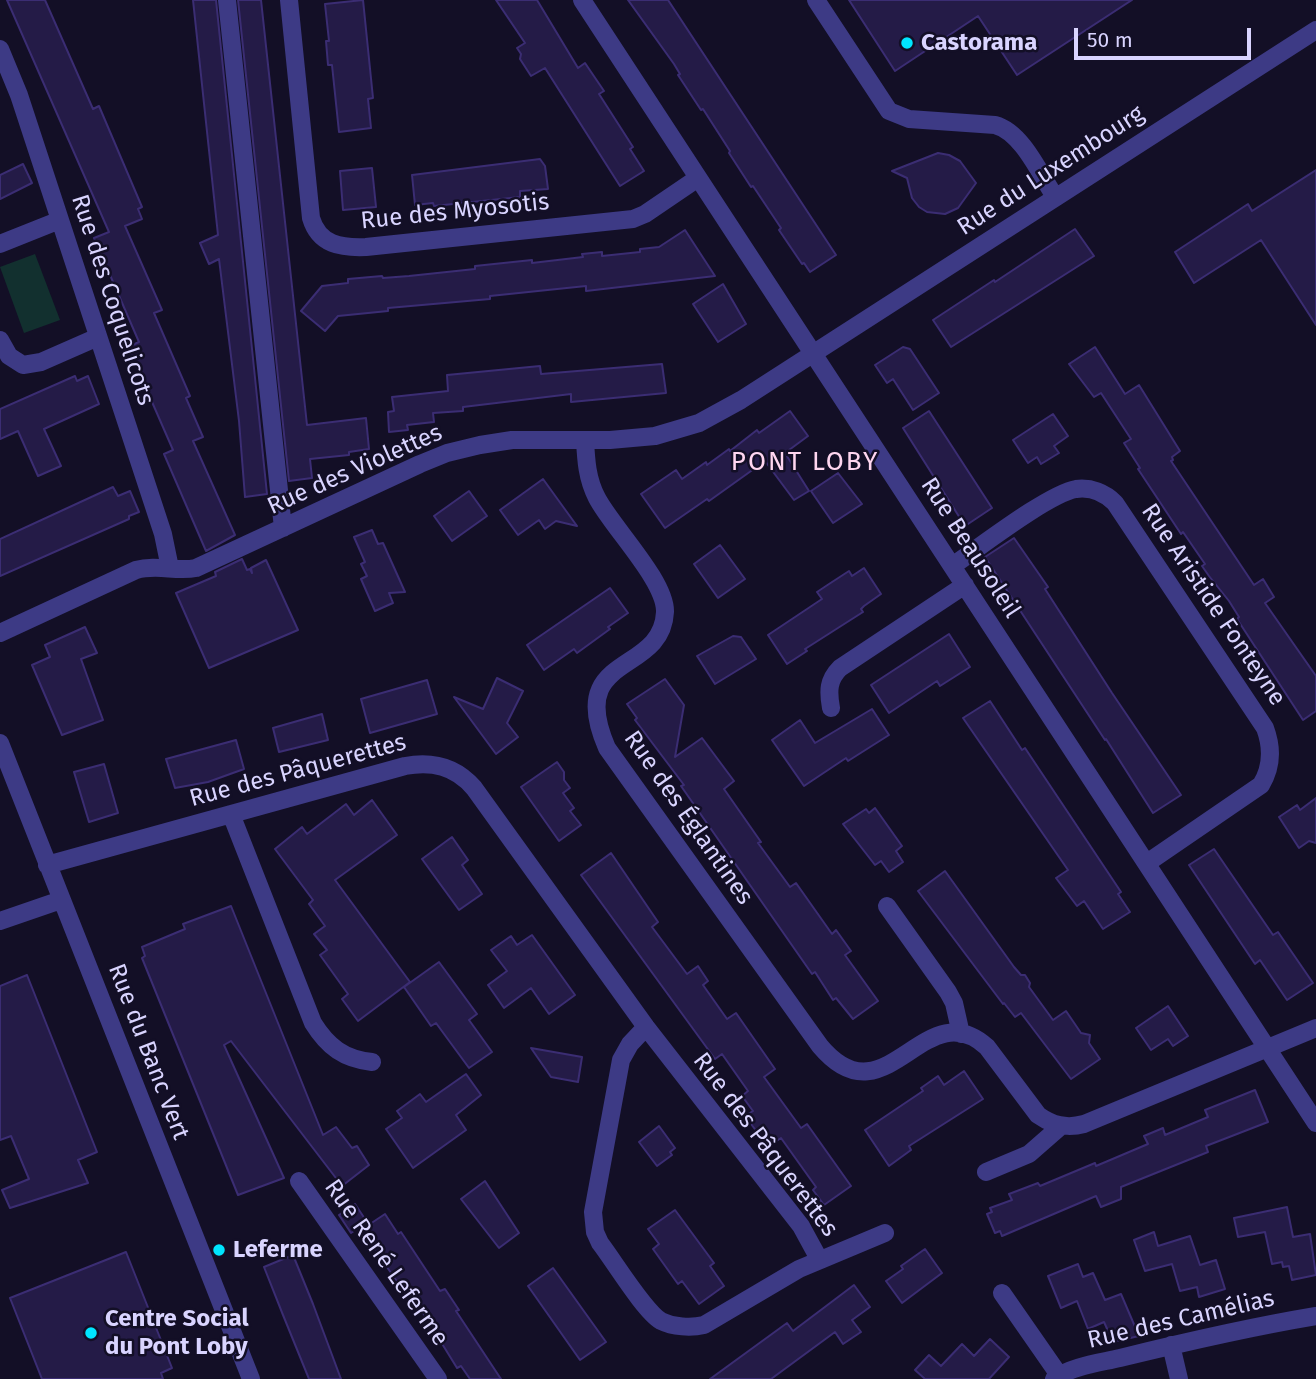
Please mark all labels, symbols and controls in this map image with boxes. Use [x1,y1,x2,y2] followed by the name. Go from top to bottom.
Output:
[1078,14,1255,58] scale bar
[1087,27,1133,53] text: 50 m
[921,29,1037,57] place label: Castorama
[899,35,915,51] marker: Castorama
[952,100,1150,242] street label: Rue du Luxembourg
[359,188,551,236] street label: Rue des Myosotis
[64,191,160,409] street label: Rue des Coquelicots
[263,419,447,521] street label: Rue des Violettes
[732,447,878,479] district label: PONT LOBY
[914,472,1026,624] street label: Rue Beausoleil
[1135,499,1291,711] street label: Rue Aristide Fonteyne
[617,726,759,910] street label: Rue des Églantines
[187,728,409,814] street label: Rue des Pâquerettes
[101,960,195,1144] street label: Rue du Banc Vert
[686,1047,844,1243] street label: Rue des Pâquerettes
[318,1174,454,1352] street label: Rue René Leferme
[233,1236,323,1264] place label: Leferme
[211,1242,227,1258] marker: Leferme
[1085,1285,1277,1355] street label: Rue des Camélias
[105,1305,249,1361] place label: Centre Social du Pont Loby
[83,1325,99,1341] marker: Centre Social du Pont Loby

